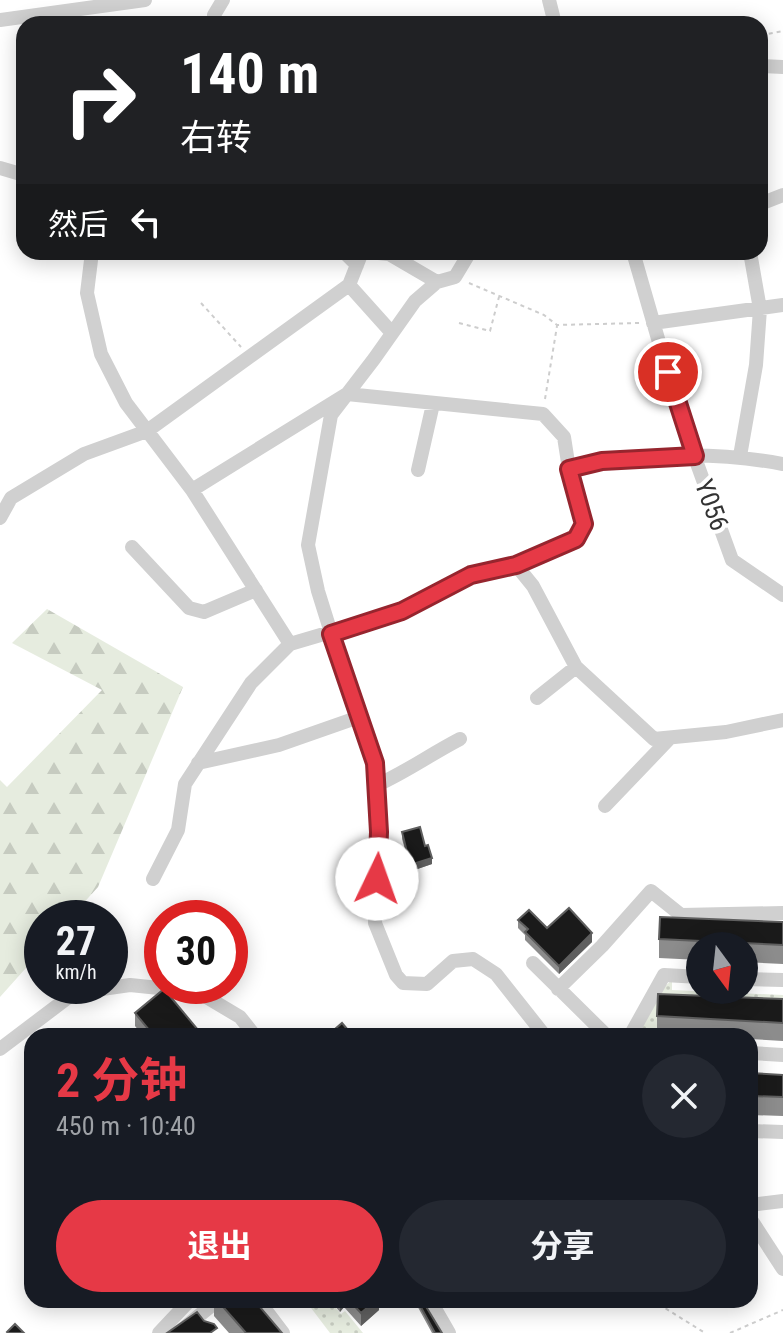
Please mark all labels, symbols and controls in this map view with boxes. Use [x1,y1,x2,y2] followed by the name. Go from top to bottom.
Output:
[180,41,319,107] text: 140 m
[48,48,152,152] icon: right
[180,117,252,159] text: 右转
[124,200,168,244] icon: left
[48,207,108,242] text: 然后
[634,338,702,406] pin
[646,350,690,394] icon: arrive
[689,475,735,535] street label: Y056
[335,837,419,921] position arrow
[144,900,248,1004] speed limit sign: 30
[56,918,96,965] text: 27
[686,932,758,1004] north arrow
[686,932,758,1004] map controls
[55,960,97,984] text: km/h
[56,1052,187,1109] text: 2 分钟
[642,1054,726,1138] button: close
[56,1111,196,1141] text: 450 m · 10:40
[56,1200,383,1292] button: 退出
[399,1200,726,1292] button: 分享

